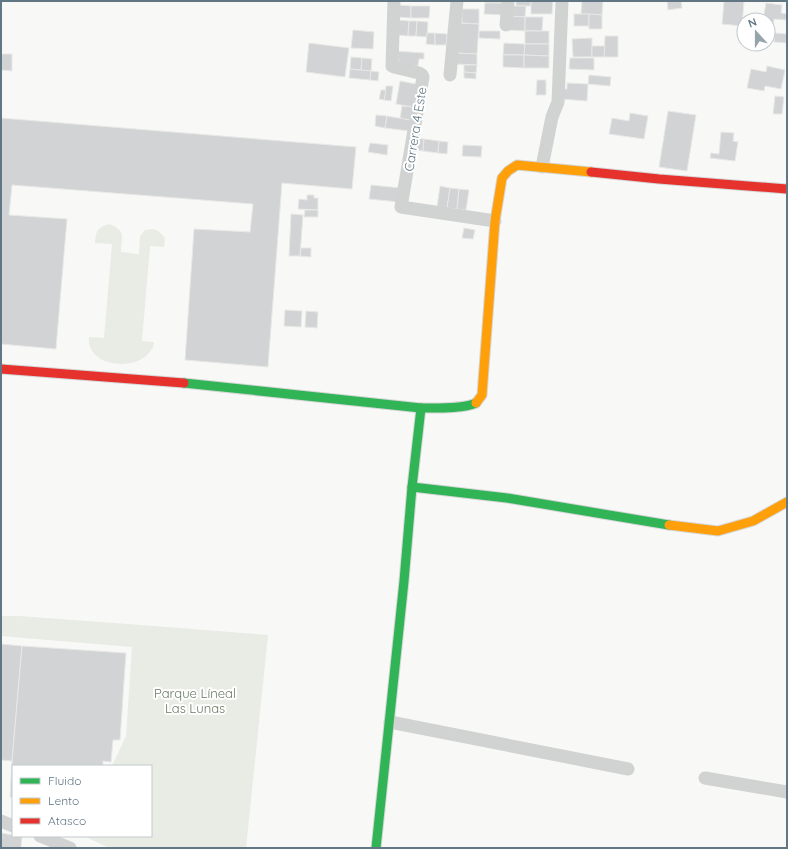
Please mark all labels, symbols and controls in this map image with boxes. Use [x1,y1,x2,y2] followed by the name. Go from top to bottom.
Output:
[736,12,776,52] north arrow
[746,15,759,31] text: N
[400,86,430,172] street label: Carrera 4 Este
[154,685,236,716] park label: Parque Líneal Las Lunas
[12,765,152,837] legend
[48,773,81,788] text: Fluido
[48,793,79,808] text: Lento
[48,813,86,828] text: Atasco

